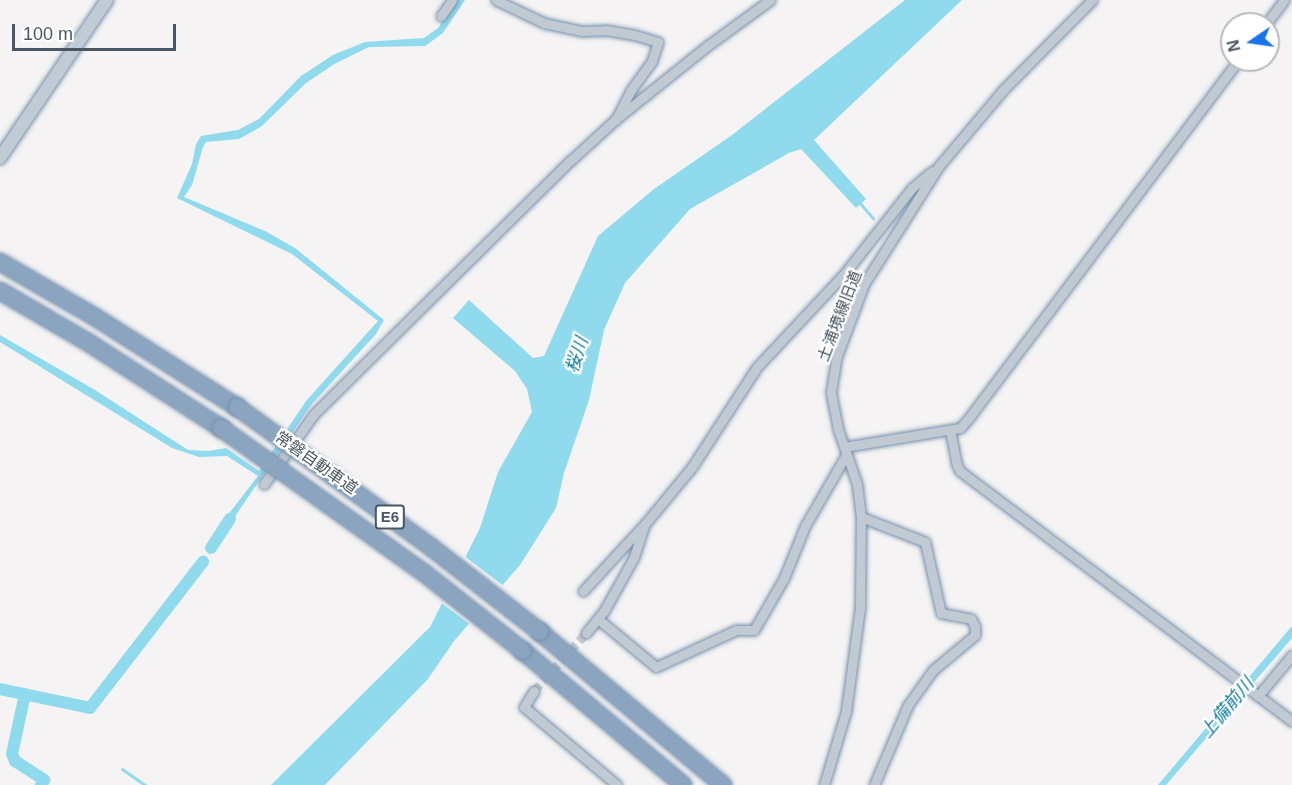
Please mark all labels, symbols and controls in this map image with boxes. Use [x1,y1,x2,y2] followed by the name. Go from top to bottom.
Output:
[15,12,178,50] scale bar
[1220,12,1280,72] north arrow
[23,24,73,44] text: 100 m
[1224,38,1244,53] text: N
[814,268,866,364] street label: 土浦境線旧道
[561,335,593,375] water label: 桜川
[271,428,361,498] street label: 常磐自動車道
[374,505,406,529] road number: E6
[1196,673,1258,743] water label: 上備前川

